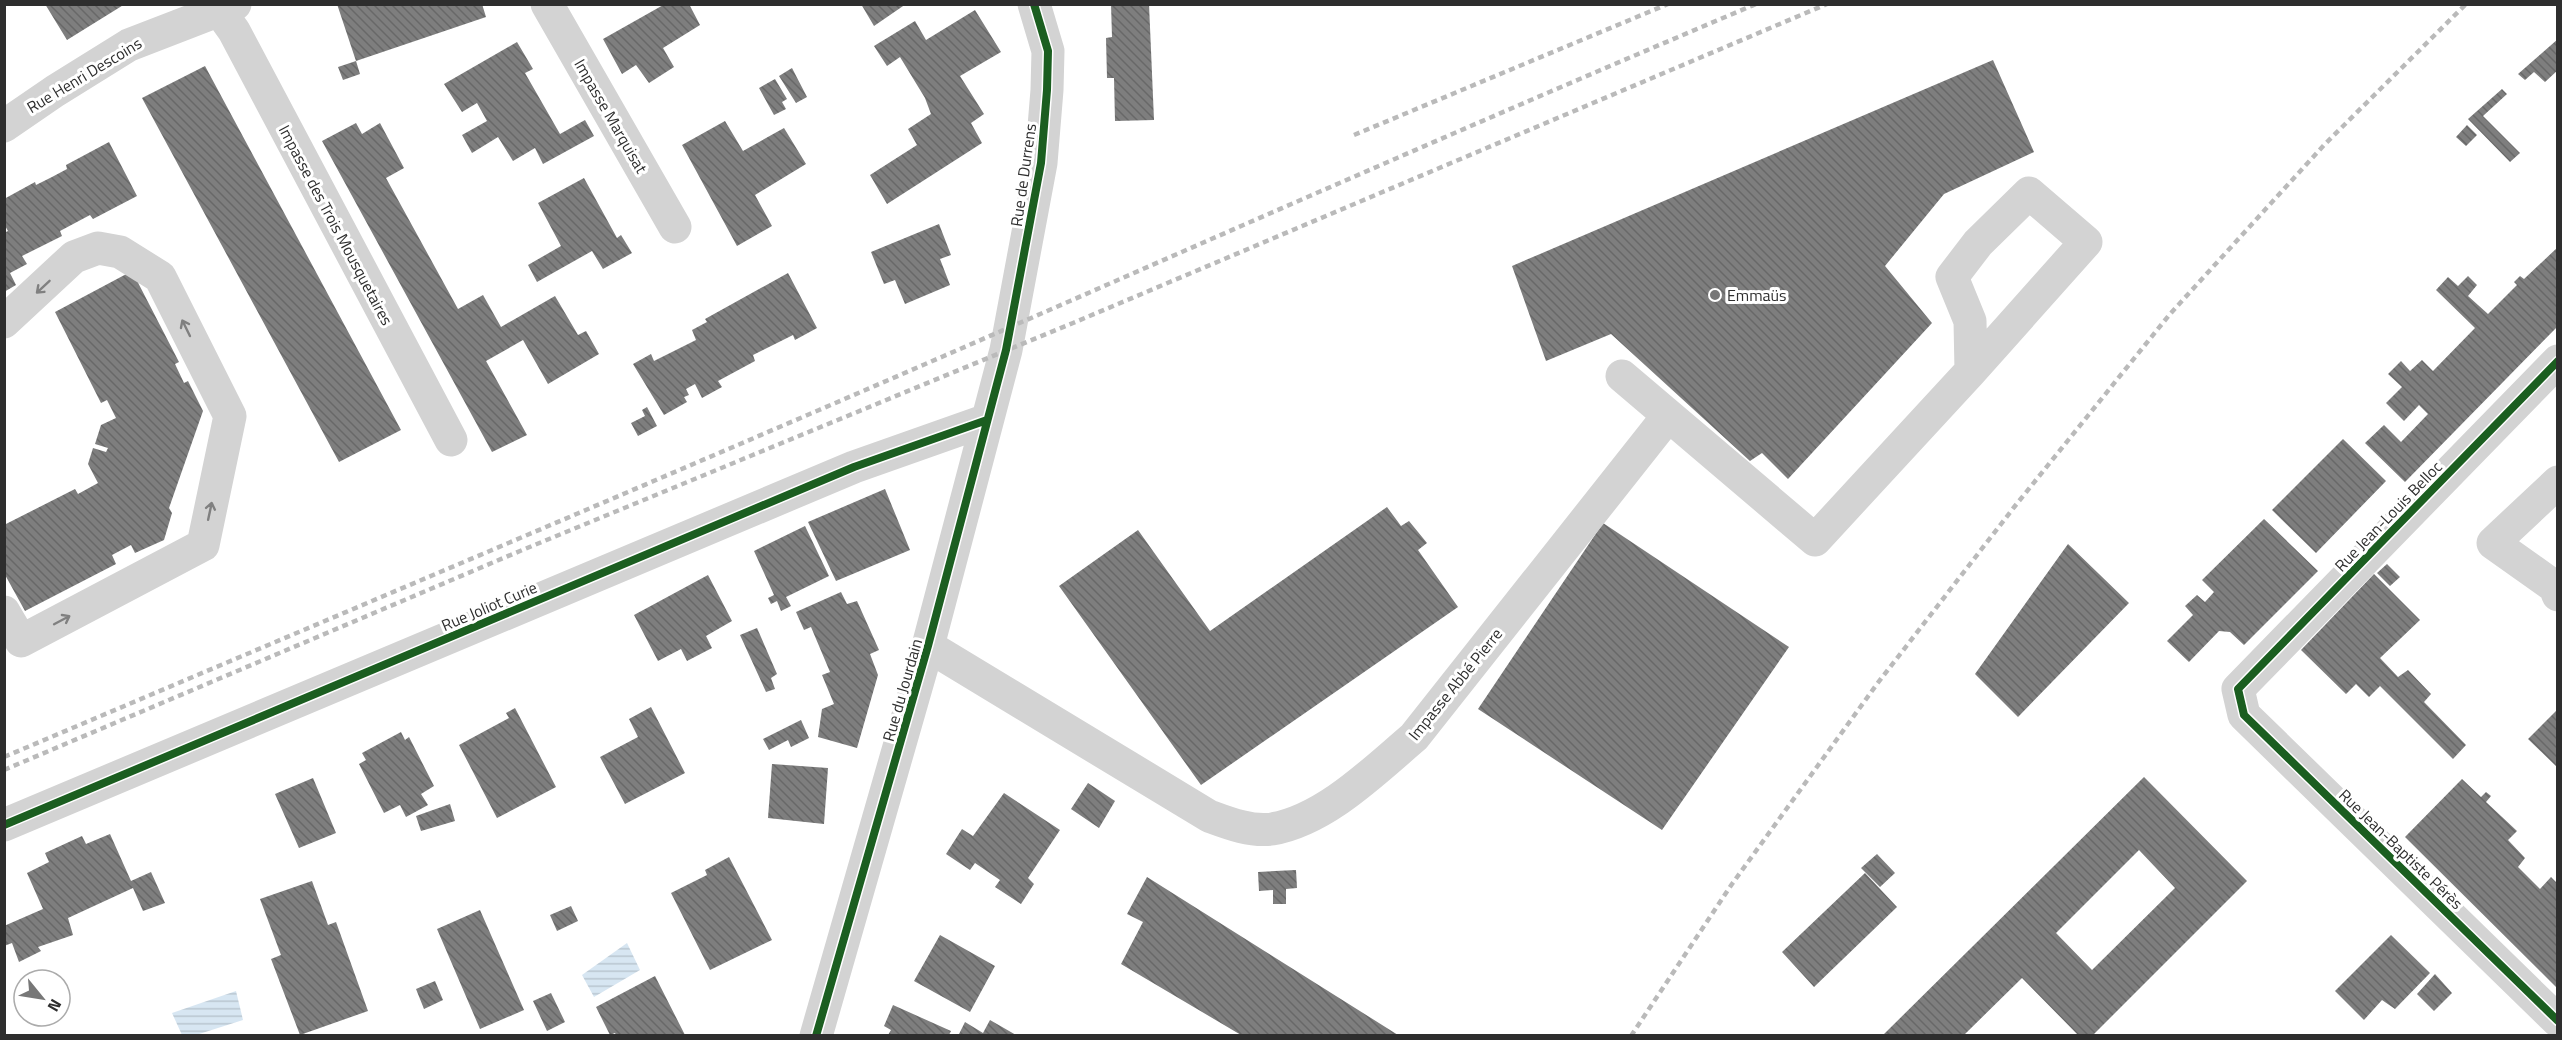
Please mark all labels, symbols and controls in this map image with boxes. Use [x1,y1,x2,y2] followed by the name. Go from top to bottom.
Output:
[22,31,146,119] street label: Rue Henri Descoins
[568,54,654,178] street label: Impasse Marquisat
[273,121,399,329] street label: Impasse des Trois Mousquetaires
[1004,122,1042,228] street label: Rue de Durrens
[36,279,51,294] one-way arrow
[1727,283,1787,307] place label: Emmaüs
[1708,288,1722,302] marker: Emmaüs
[179,319,191,337] one-way arrow
[2329,455,2447,577] street label: Rue Jean-Louis Belloc
[205,501,216,521] one-way arrow
[437,575,541,637] street label: Rue Joliot Curie
[52,613,70,625] one-way arrow
[1402,623,1508,745] street label: Impasse Abbé Pierre
[876,636,928,744] street label: Rue du Jourdain
[2333,783,2469,915] street label: Rue Jean-Baptiste Pérès
[12,968,72,1028] north arrow
[42,995,68,1016] text: N

